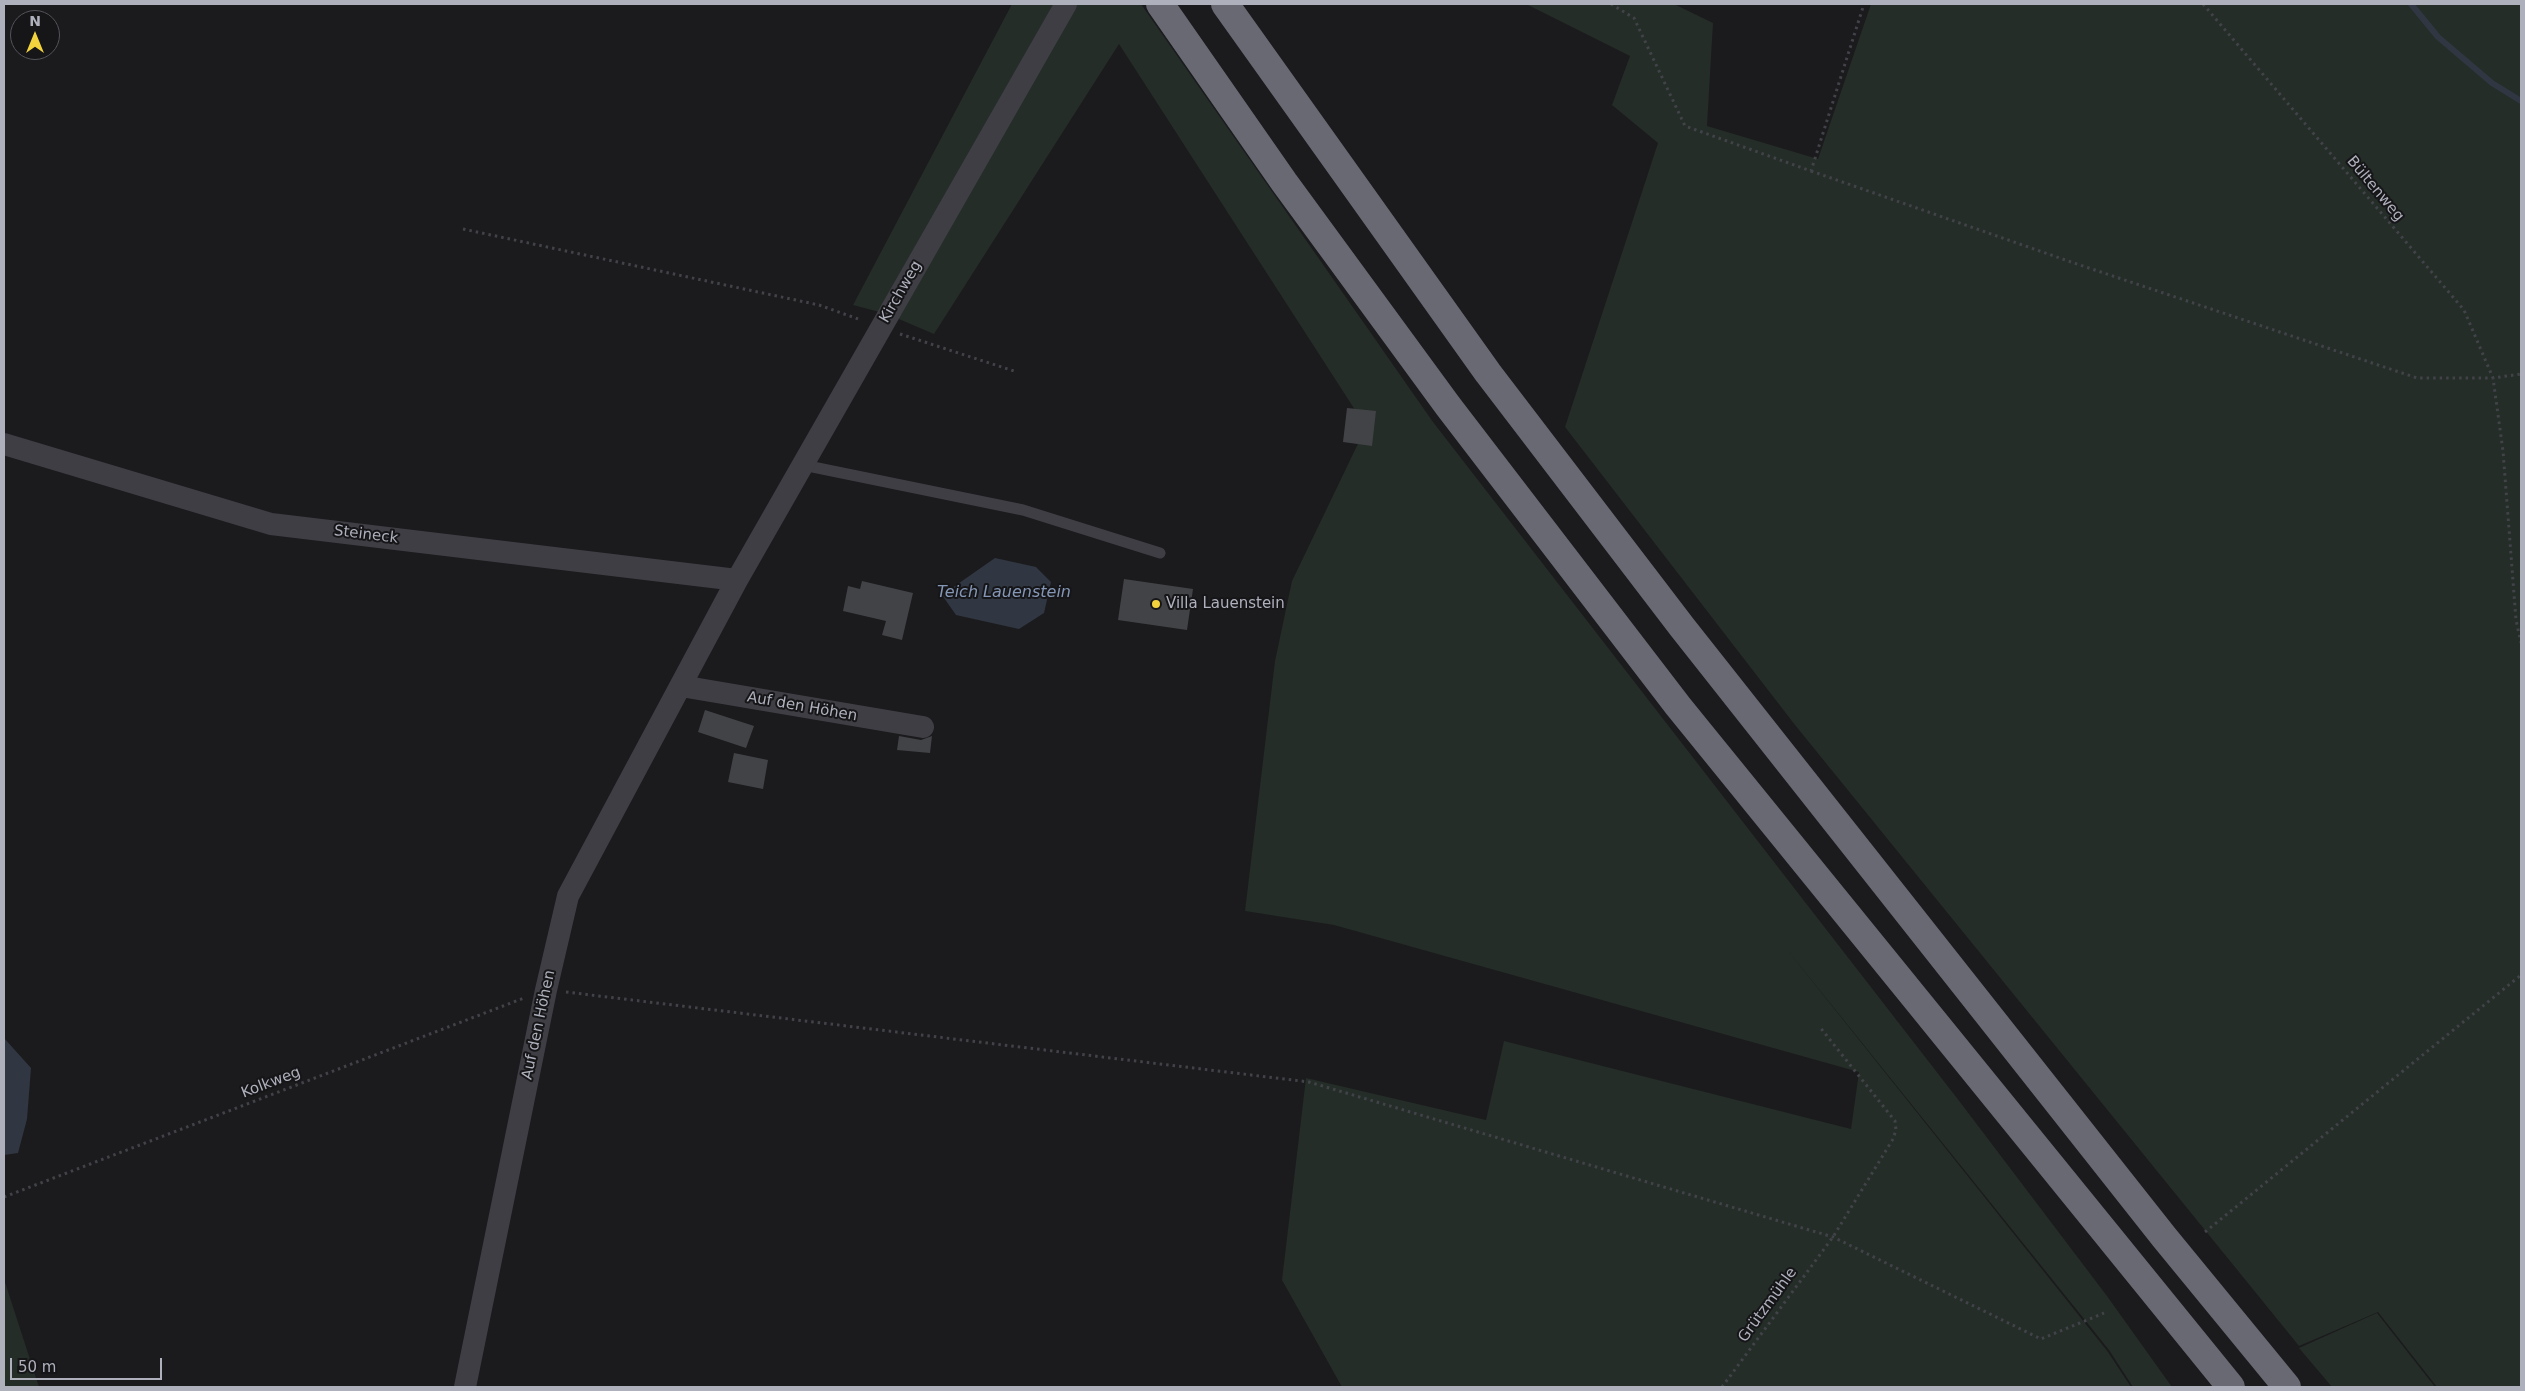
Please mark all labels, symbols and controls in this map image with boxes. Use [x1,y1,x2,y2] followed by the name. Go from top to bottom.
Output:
[10,10,60,60] north arrow
[29,13,41,29] text: N
[2343,153,2407,225] street label: Bültenweg
[876,258,926,326] street label: Kirchweg
[333,522,399,548] street label: Steineck
[937,583,1071,603] water label: Teich Lauenstein
[1166,595,1285,613] place label: Villa Lauenstein
[1150,598,1162,610] marker: Villa Lauenstein
[746,688,858,726] street label: Auf den Höhen
[519,969,559,1081] street label: Auf den Höhen
[239,1063,303,1103] street label: Kolkweg
[1735,1264,1801,1346] street label: Grützmühle
[12,1348,165,1380] scale bar
[18,1358,56,1376] text: 50 m

